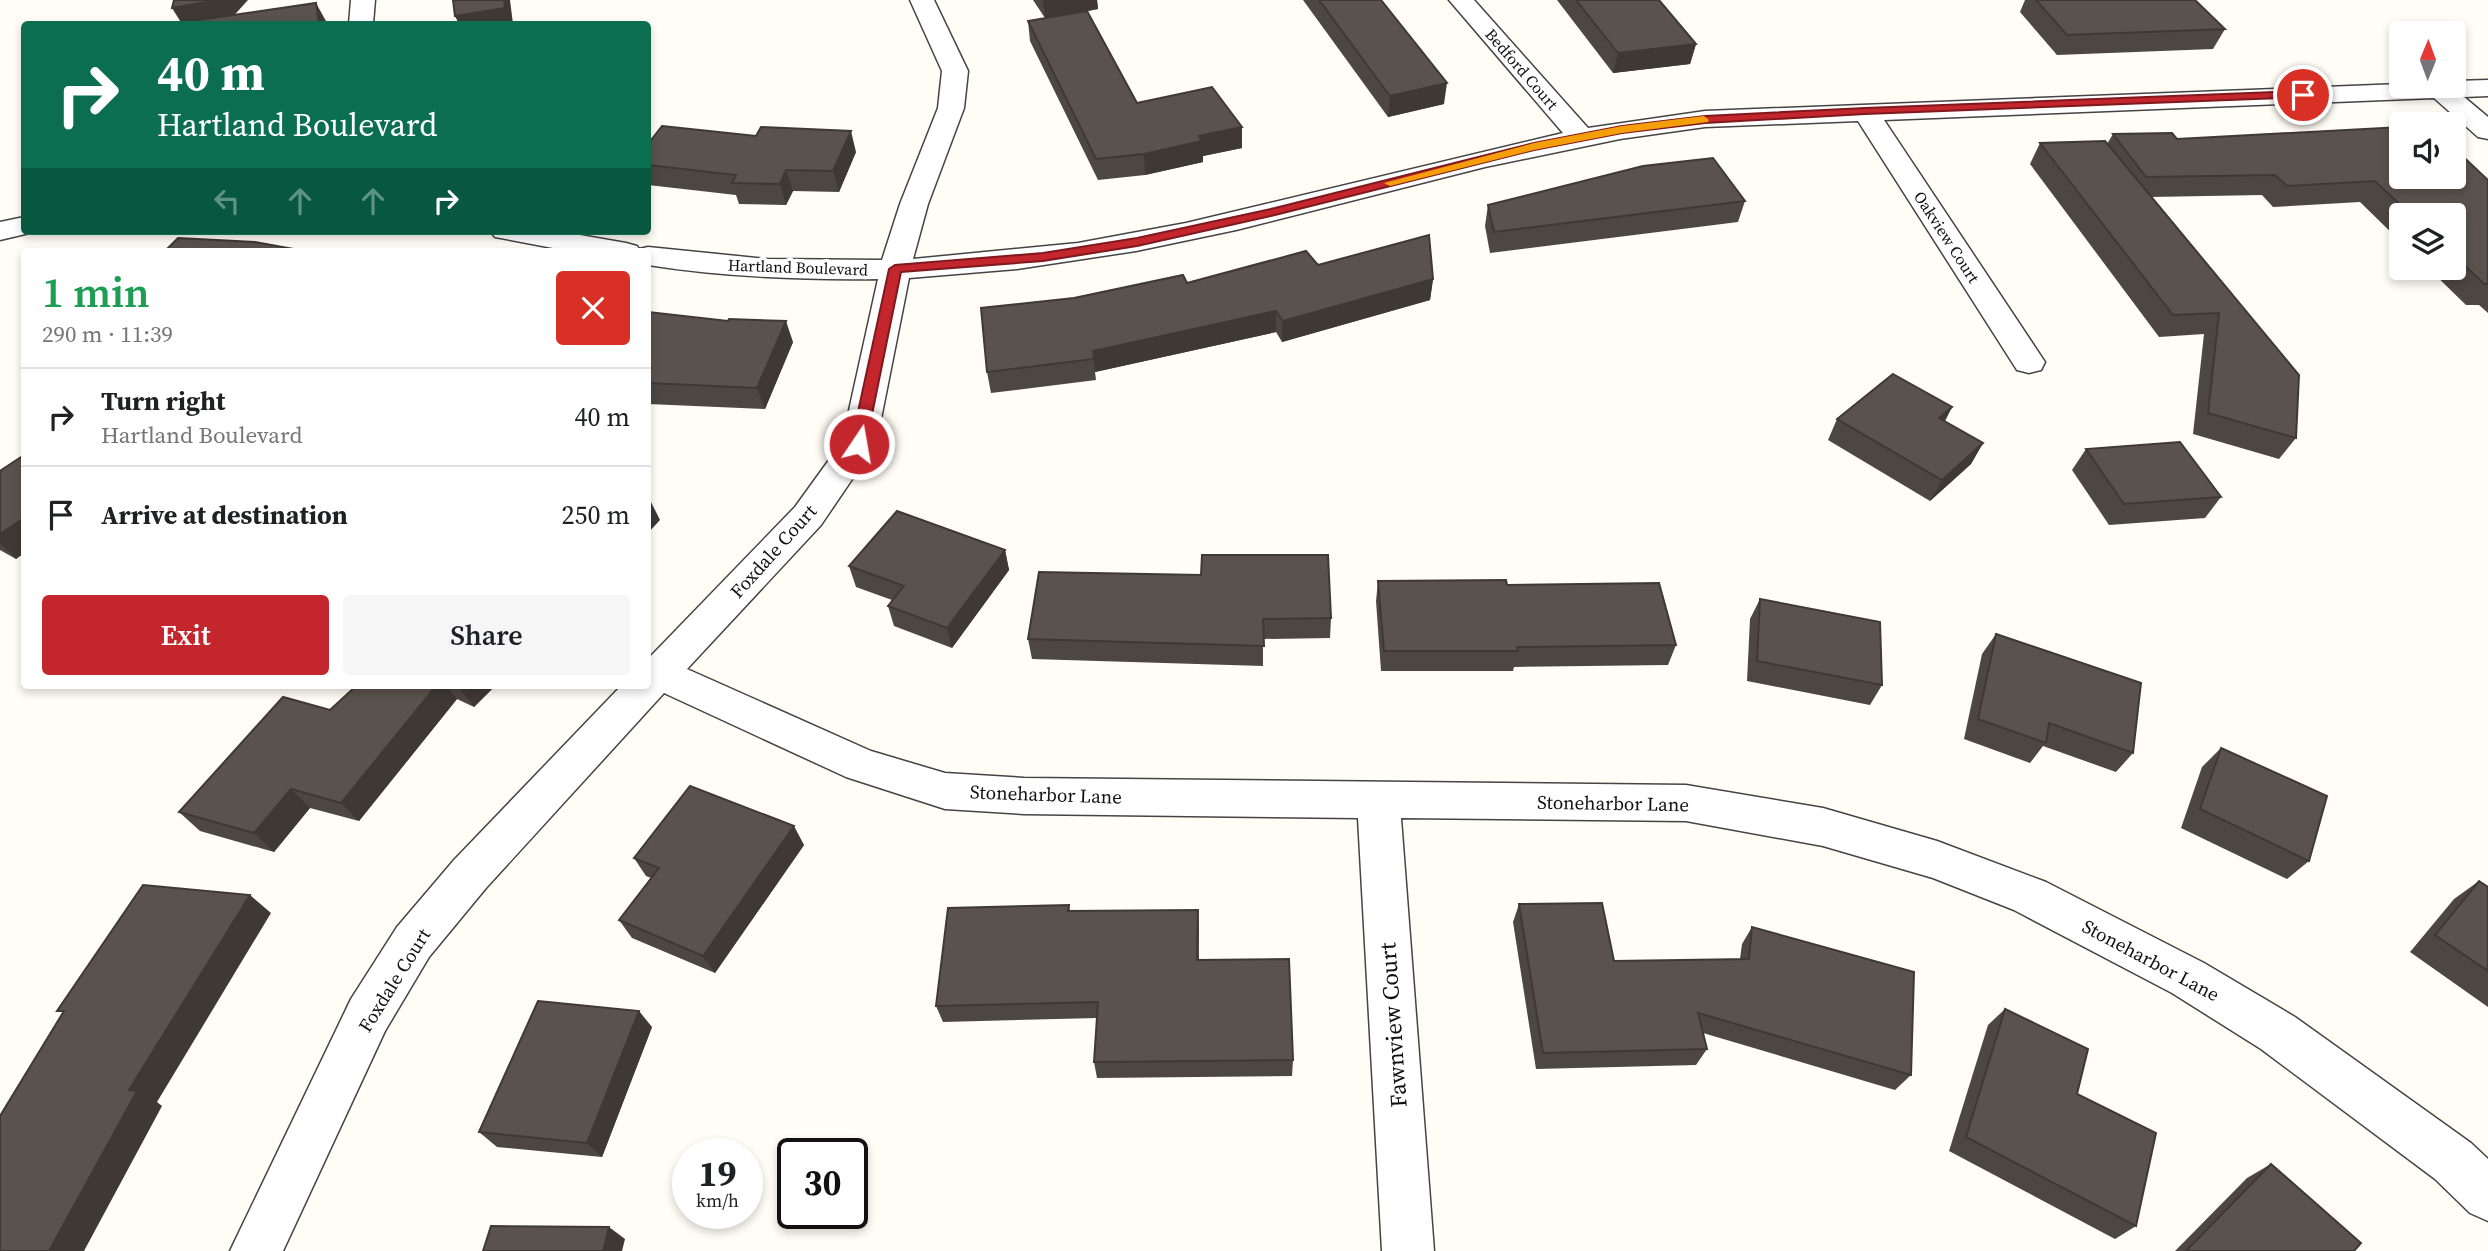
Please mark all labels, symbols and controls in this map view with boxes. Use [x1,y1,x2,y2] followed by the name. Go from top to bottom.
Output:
[2389,21,2466,98] north arrow
[2389,21,2466,280] map controls
[1480,24,1564,115] street label: Bedford Court
[157,39,265,106] text: 40 m
[42,49,133,140] icon: right
[2273,65,2333,125] pin
[2284,76,2322,114] icon: arrive
[157,103,437,147] text: Hartland Boulevard
[2389,112,2466,189] button: sound
[208,182,246,220] icon: left
[281,182,319,220] icon: ahead
[354,182,392,220] icon: ahead
[427,182,465,220] icon: right
[1909,187,1985,288] street label: Oakview Court
[2389,203,2466,280] button: layers
[728,254,868,280] street label: Hartland Boulevard
[42,263,150,321] text: 1 min
[556,271,630,345] button: close
[42,318,173,350] text: 290 m · 11:39
[101,383,225,419] text: Turn right
[42,398,80,436] icon: right
[575,399,630,435] text: 40 m
[822,407,896,481] position arrow
[101,419,302,451] text: Hartland Boulevard
[42,496,80,534] icon: arrive
[101,497,348,533] text: Arrive at destination
[562,497,630,533] text: 250 m
[724,498,823,603] street label: Foxdale Court
[42,595,329,675] button: Exit
[343,595,630,675] button: Share
[970,778,1122,810] street label: Stoneharbor Lane
[1537,789,1689,817] street label: Stoneharbor Lane
[2078,913,2224,1007] street label: Stoneharbor Lane
[352,922,437,1037] street label: Foxdale Court
[1371,941,1415,1109] street label: Fawnview Court
[777,1138,868,1229] speed limit sign: 30
[699,1150,736,1198] text: 19
[696,1188,739,1213] text: km/h

